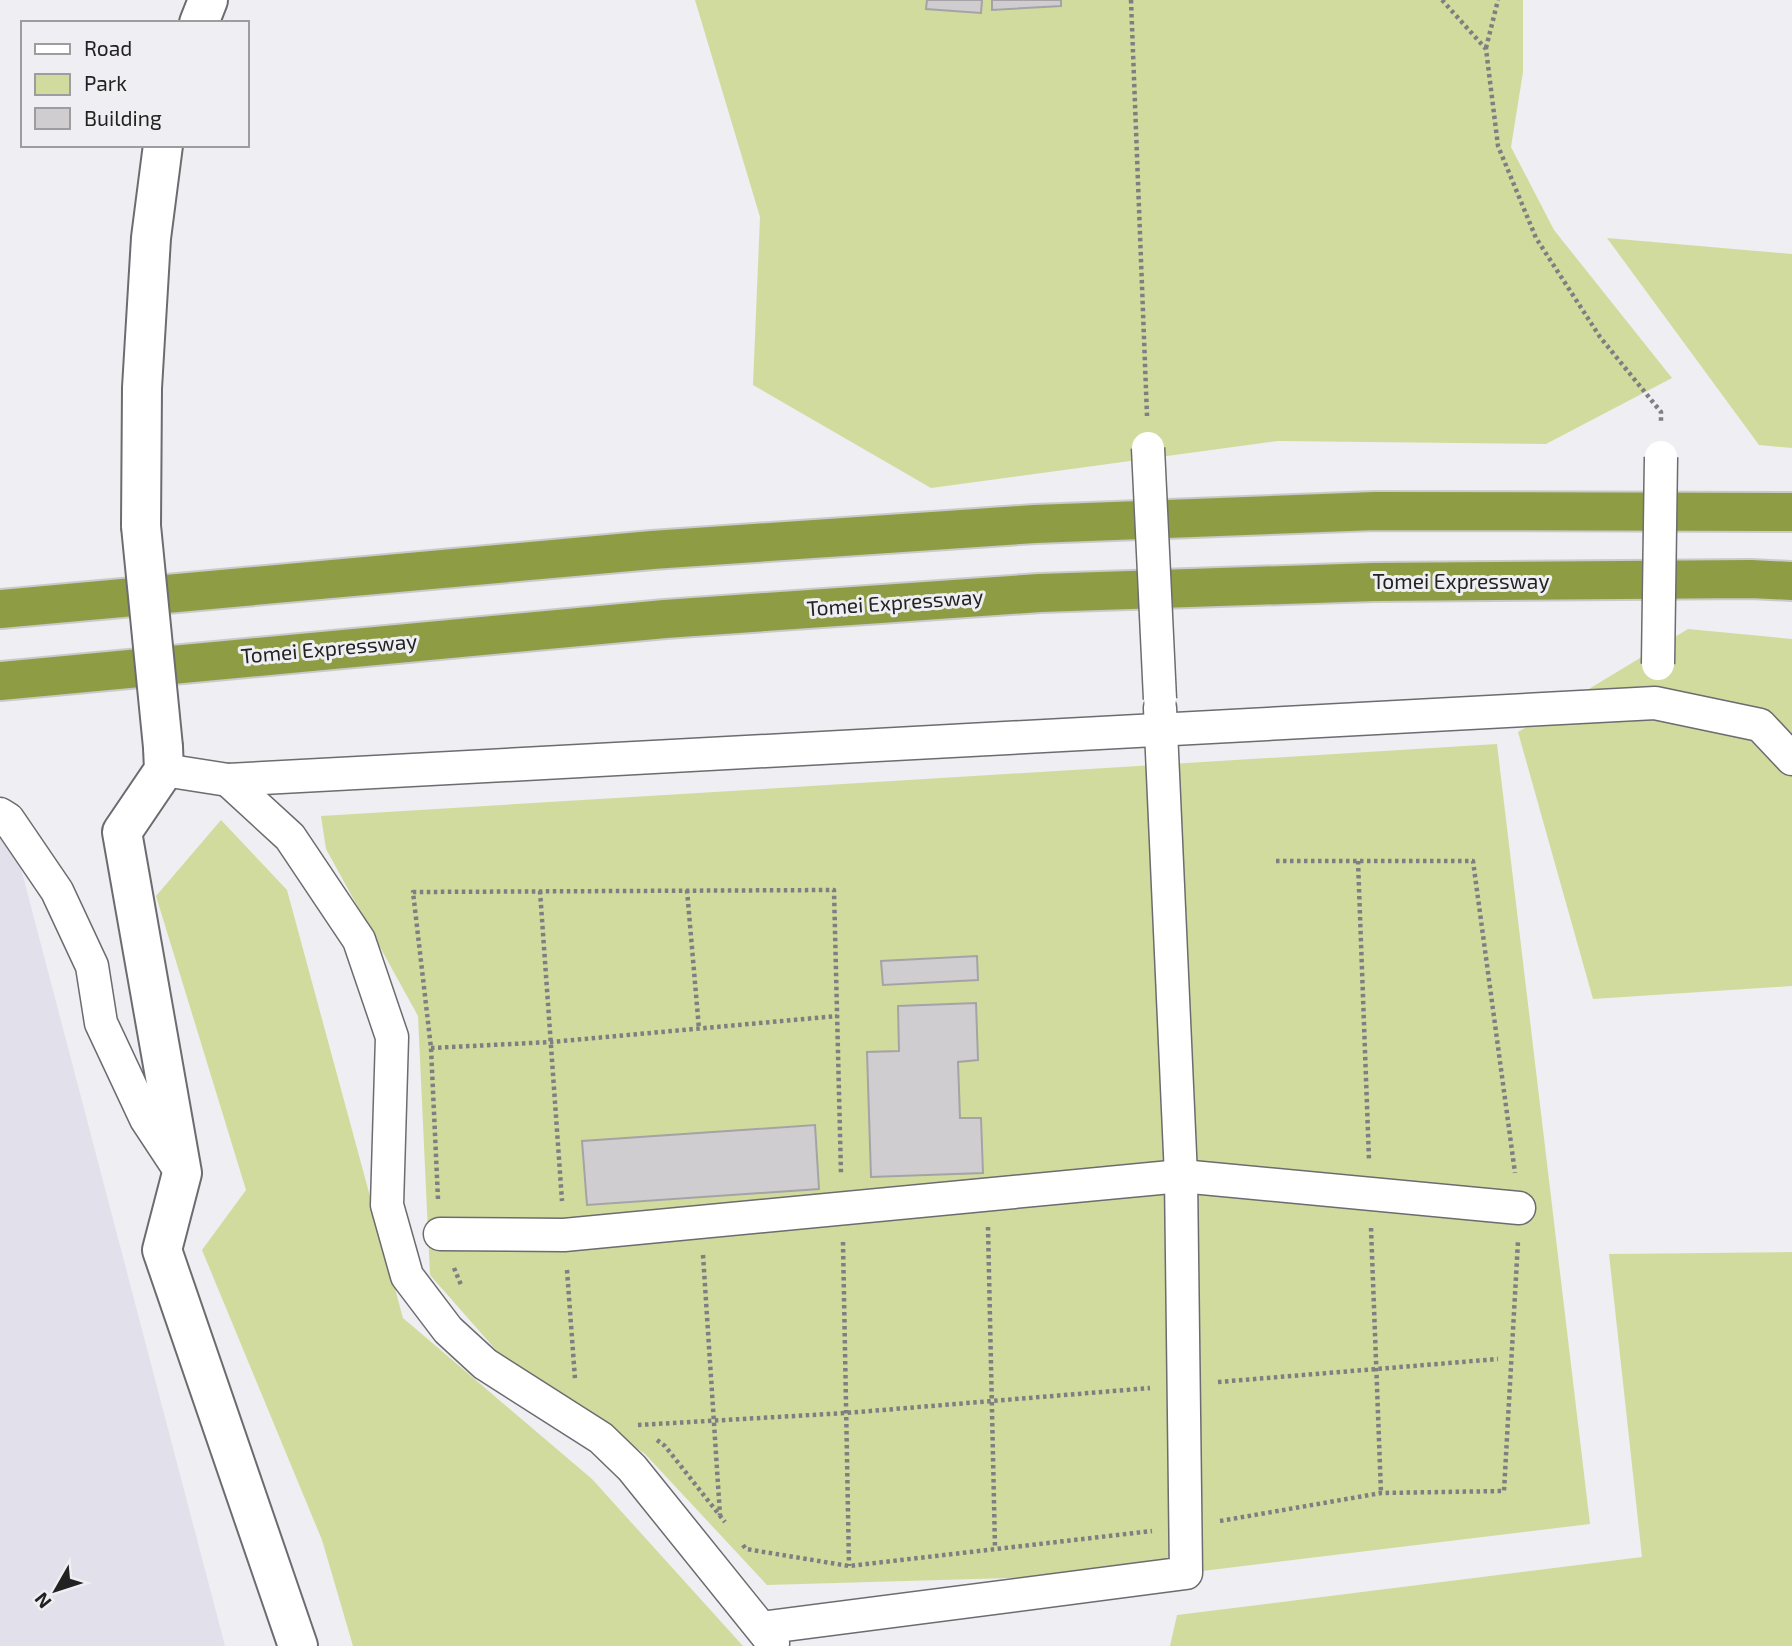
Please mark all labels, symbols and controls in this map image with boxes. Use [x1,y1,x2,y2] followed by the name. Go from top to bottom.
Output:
[21,21,248,147] legend
[84,35,132,60] text: Road
[84,70,127,95] text: Park
[84,105,162,130] text: Building
[1372,568,1550,593] street label: Tomei Expressway
[806,583,984,620] street label: Tomei Expressway
[240,627,418,668] street label: Tomei Expressway
[21,1555,91,1625] north arrow
[29,1588,56,1614] text: N

